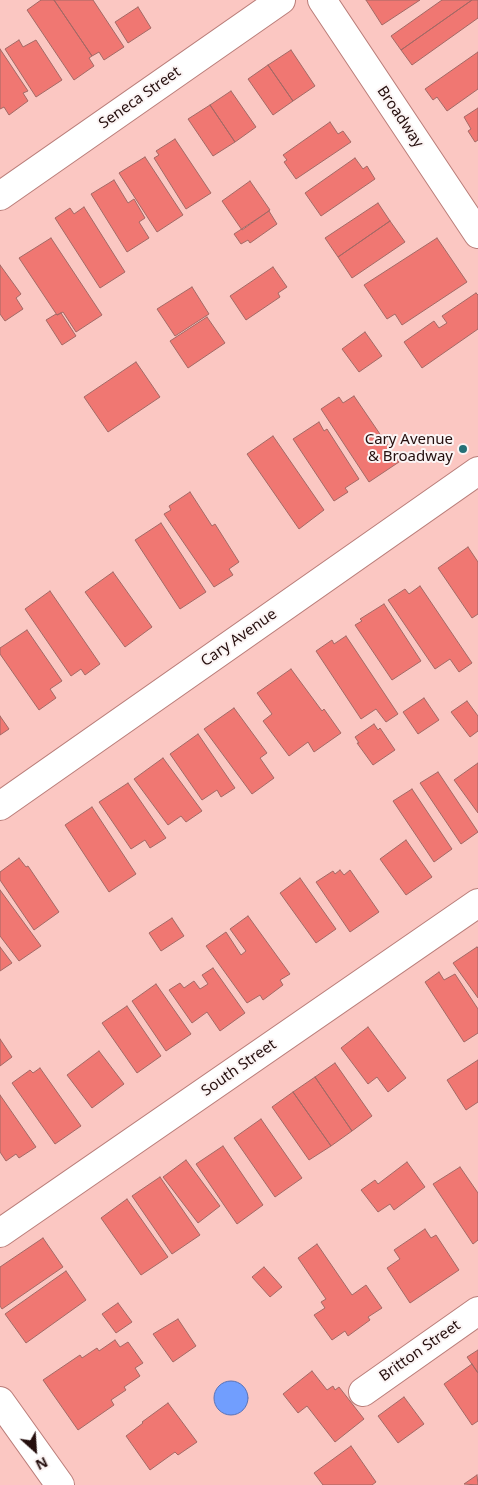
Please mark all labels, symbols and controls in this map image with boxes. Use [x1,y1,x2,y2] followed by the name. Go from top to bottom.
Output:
[96,63,184,133] street label: Seneca Street
[373,83,427,151] street label: Broadway
[365,431,453,466] place label: Cary Avenue & Broadway
[457,443,469,455] marker: Cary Avenue & Broadway
[198,605,280,671] street label: Cary Avenue
[198,1036,280,1100] street label: South Street
[376,1316,464,1386] street label: Britton Street
[10,1425,60,1475] north arrow
[33,1453,51,1475] text: N

